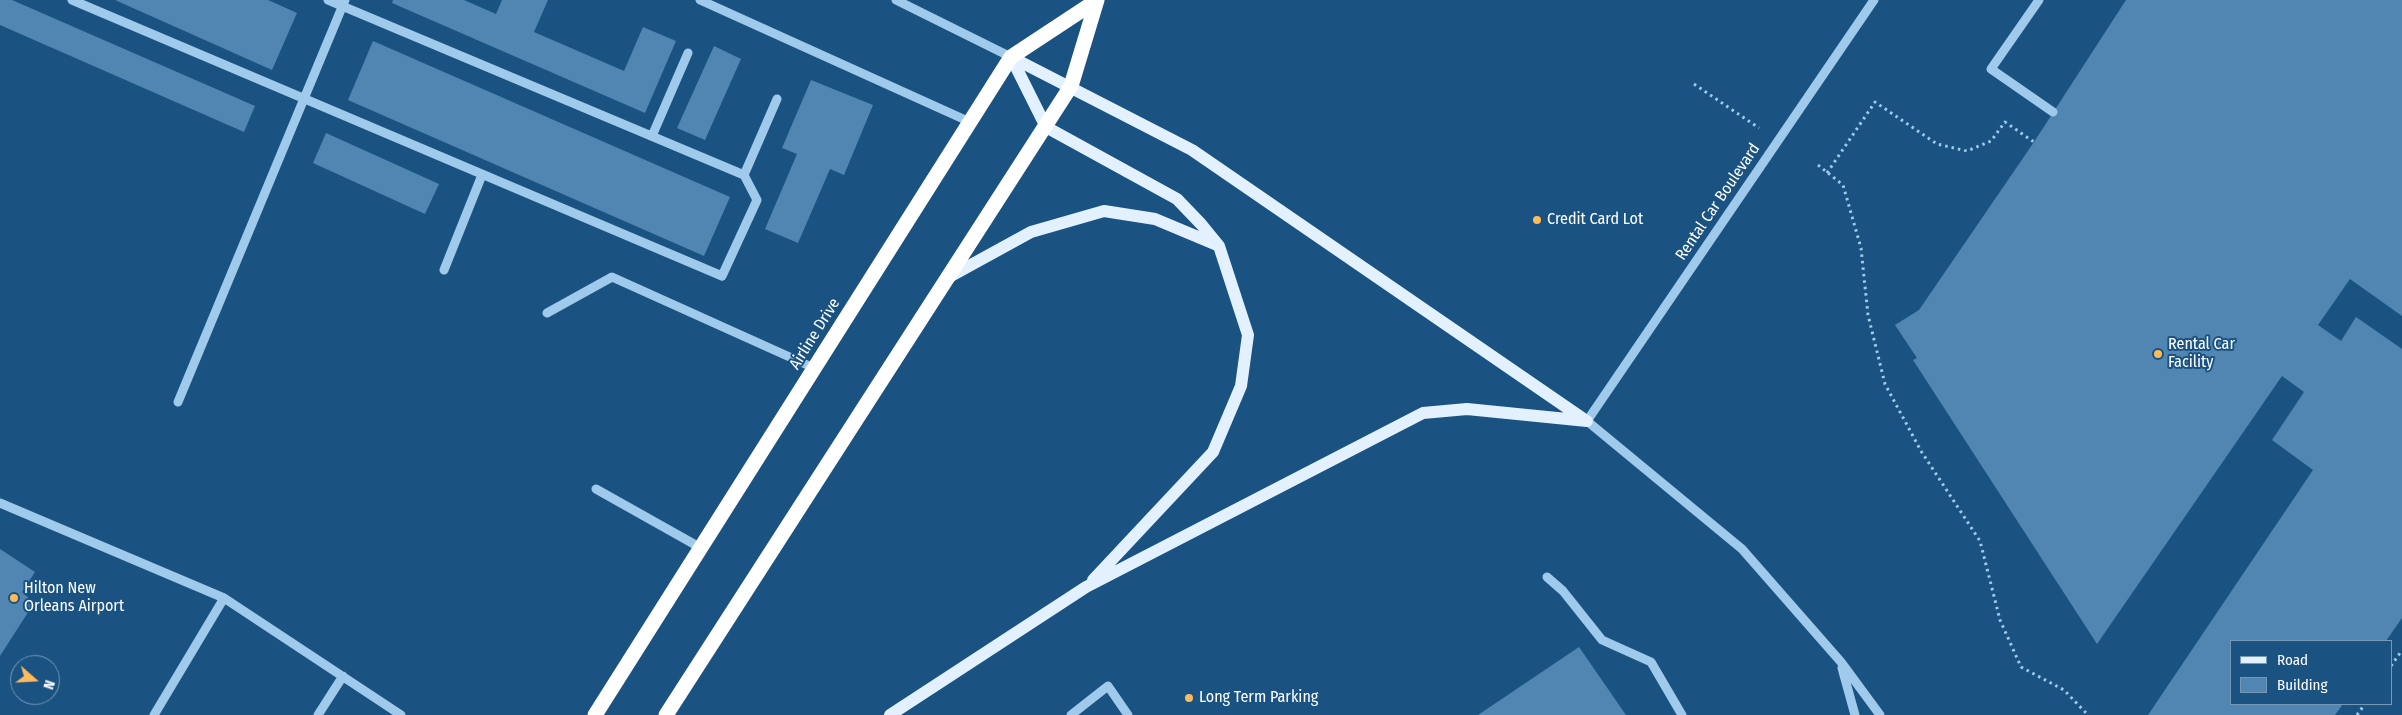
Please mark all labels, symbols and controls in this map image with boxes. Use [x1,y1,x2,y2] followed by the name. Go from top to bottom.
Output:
[1672,140,1764,264] street label: Rental Car Boulevard
[1547,210,1643,230] place label: Credit Card Lot
[1531,214,1543,226] marker: Credit Card Lot
[786,295,844,373] street label: Airline Drive
[2168,335,2235,373] place label: Rental Car Facility
[2152,348,2164,360] marker: Rental Car Facility
[24,579,124,617] place label: Hilton New Orleans Airport
[8,592,20,604] marker: Hilton New Orleans Airport
[2230,640,2392,705] legend
[2277,651,2308,669] text: Road
[10,655,60,705] north arrow
[2277,676,2328,694] text: Building
[39,678,58,691] text: N
[1199,688,1318,708] place label: Long Term Parking
[1183,692,1195,704] marker: Long Term Parking

